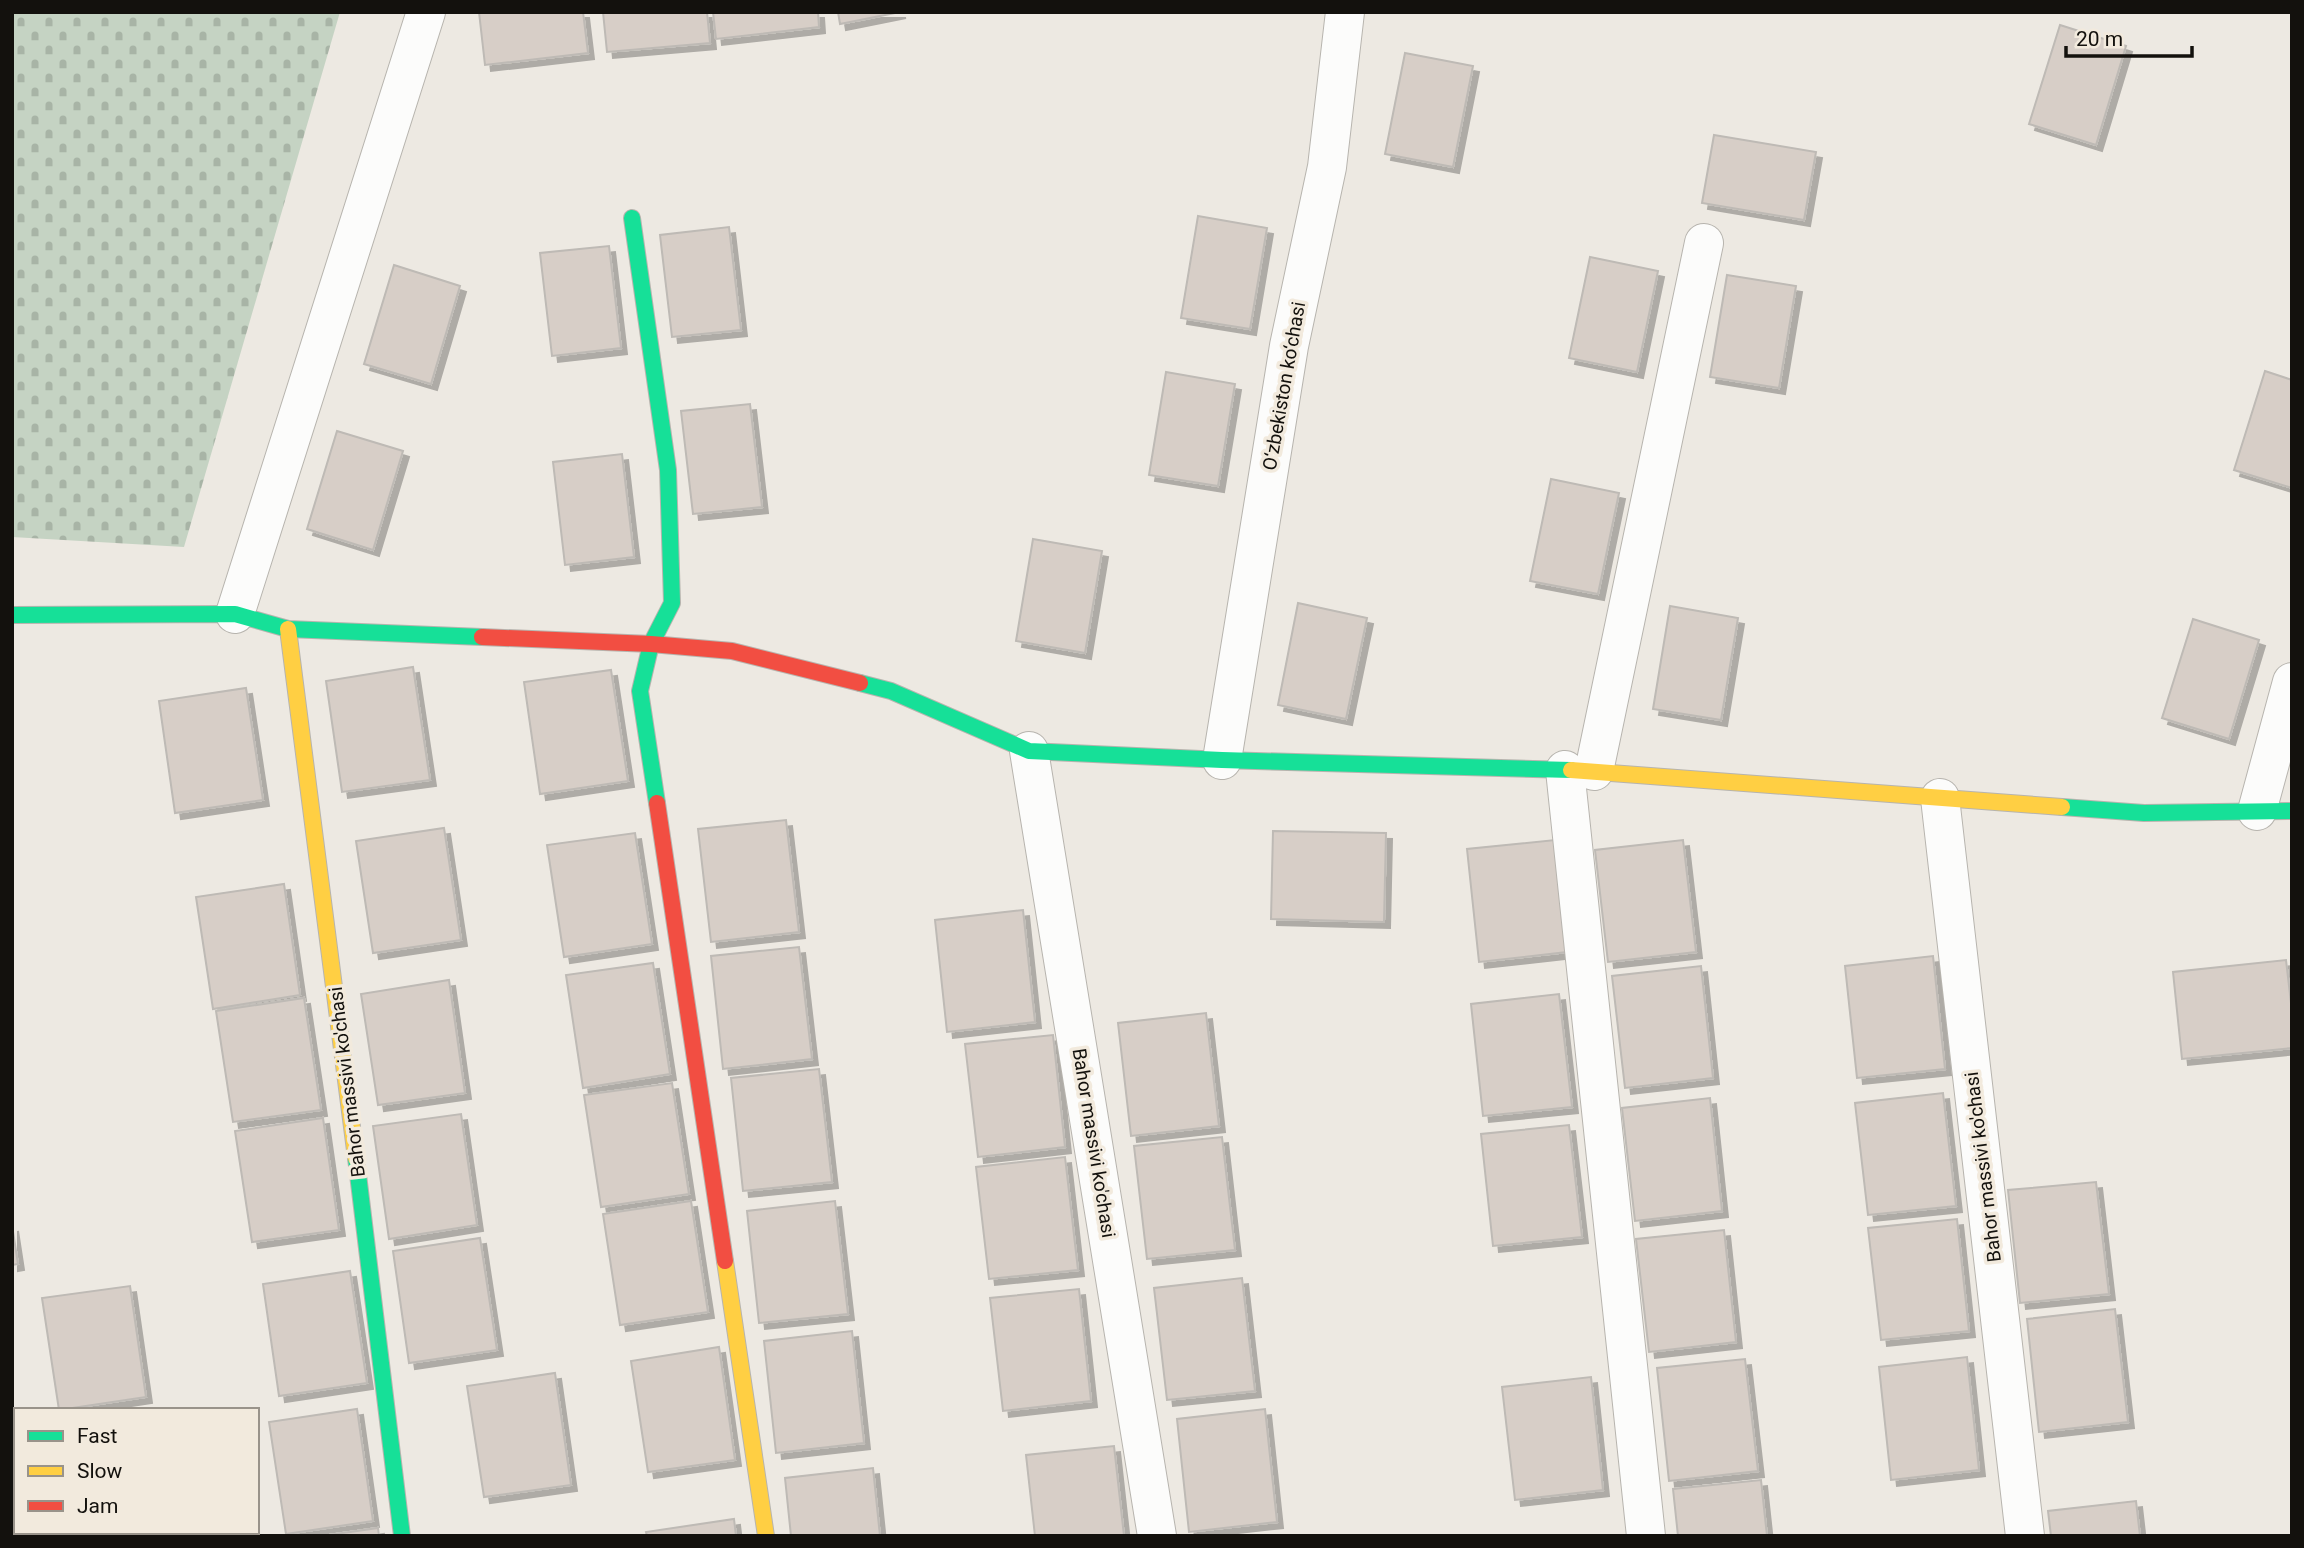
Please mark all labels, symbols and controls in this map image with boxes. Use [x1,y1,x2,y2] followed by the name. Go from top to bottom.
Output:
[2066,14,2192,58] scale bar
[2076,27,2123,51] text: 20 m
[1258,300,1310,472] street label: O‘zbekiston ko‘chasi
[324,986,370,1178] street label: Bahor massivi ko'chasi
[1068,1047,1120,1239] street label: Bahor massivi ko'chasi
[1960,1071,2006,1263] street label: Bahor massivi ko'chasi
[14,1408,259,1534] legend
[77,1424,118,1448] text: Fast
[77,1459,123,1483] text: Slow
[77,1494,118,1518] text: Jam

